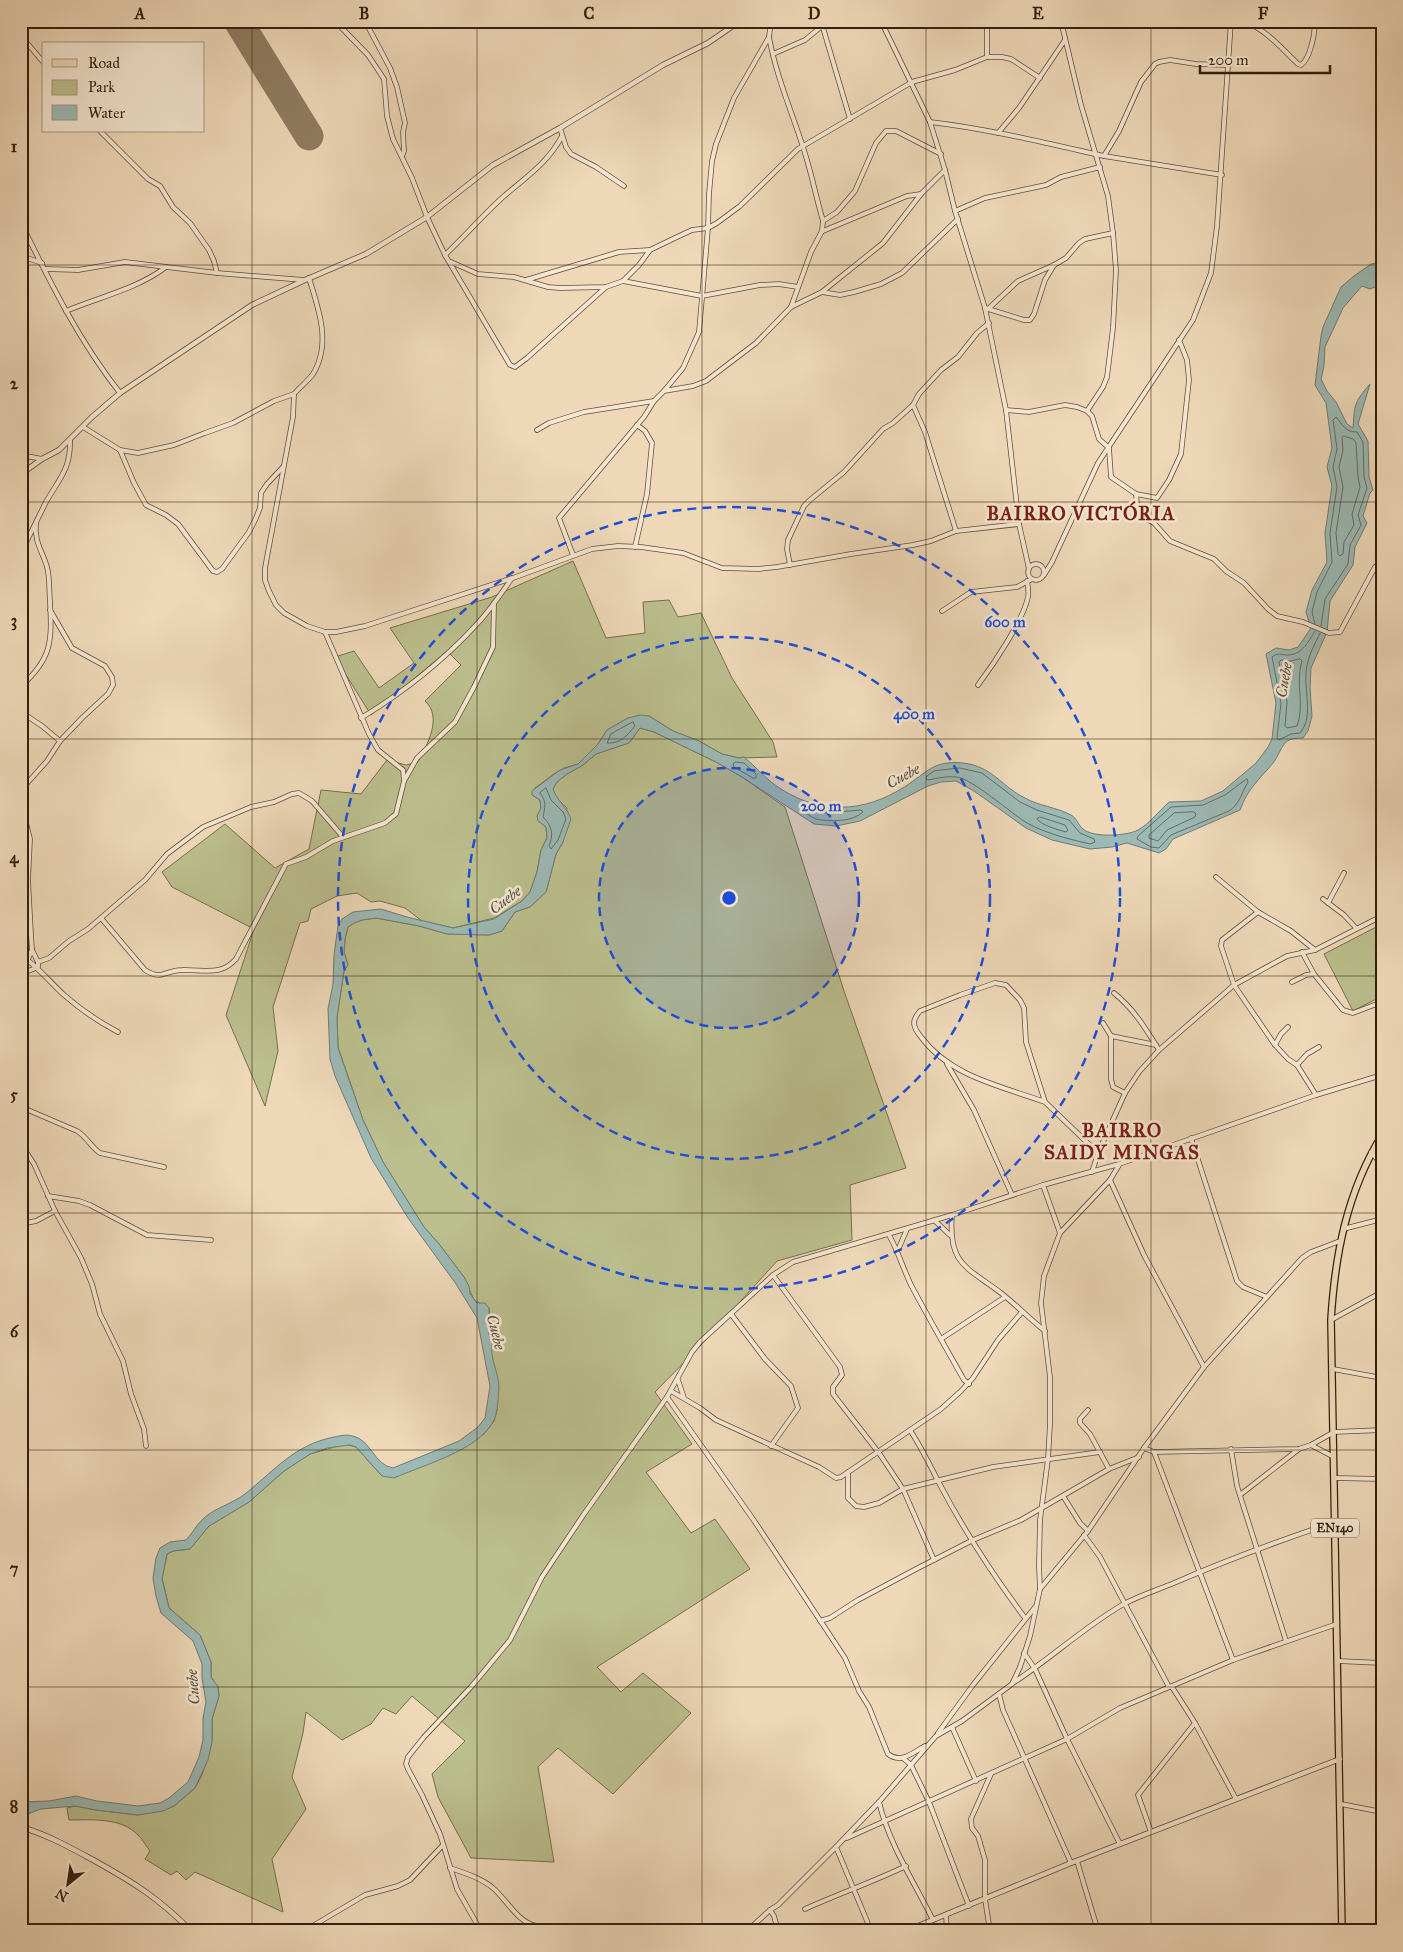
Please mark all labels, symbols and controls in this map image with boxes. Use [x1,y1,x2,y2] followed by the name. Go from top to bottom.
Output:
[134,4,146,23] text: A
[359,4,369,23] text: B
[584,4,595,23] text: C
[808,4,821,23] text: D
[1032,4,1044,23] text: E
[1258,4,1269,23] text: F
[42,42,205,132] legend
[1200,42,1330,74] scale bar
[1208,51,1249,69] text: 200 m
[88,54,120,72] text: Road
[88,78,115,96] text: Park
[88,104,125,122] text: Water
[11,137,18,156] text: 1
[10,374,19,393] text: 2
[986,500,1176,525] district label: BAIRRO VICTÓRIA
[11,611,17,631] text: 3
[985,613,1026,631] text: 600 m
[1272,661,1296,699] water label: Cuebe
[893,705,935,724] text: 400 m
[883,760,923,792] water label: Cuebe
[801,797,842,815] text: 200 m
[10,848,20,868] text: 4
[485,882,525,918] water label: Cuebe
[720,889,738,907] centre of rings
[10,1085,18,1104] text: 5
[1044,1119,1200,1164] district label: BAIRRO SAIDY MINGAS
[483,1313,509,1352] water label: Cuebe
[10,1322,19,1341] text: 6
[1311,1519,1359,1538] road number: EN140
[10,1559,19,1578] text: 7
[182,1668,204,1705] water label: Cuebe
[10,1797,18,1816] text: 8
[42,1860,92,1910] north arrow
[52,1884,71,1905] text: N

